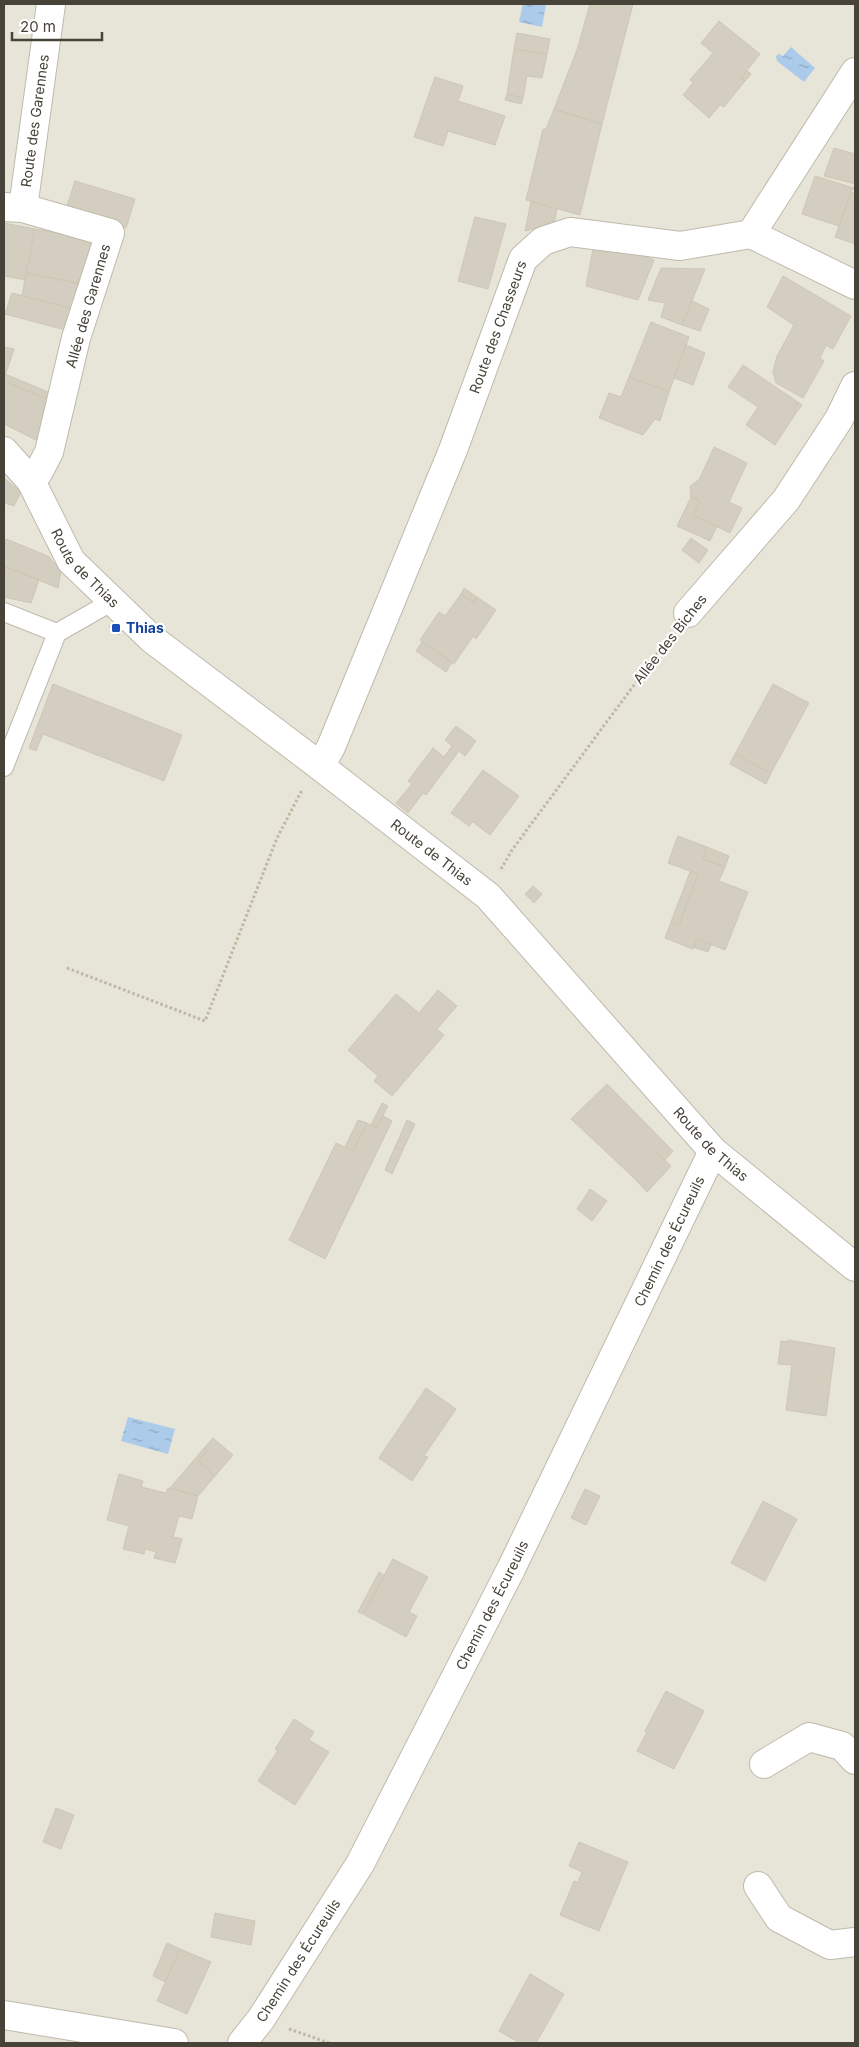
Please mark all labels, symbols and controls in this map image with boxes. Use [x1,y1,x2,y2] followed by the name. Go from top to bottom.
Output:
[12,10,102,42] scale bar
[20,17,56,36] text: 20 m
[17,53,52,188] street label: Route des Garennes
[62,242,113,370] street label: Allée des Garennes
[465,258,530,396] street label: Route des Chasseurs
[48,526,123,611] street label: Route de Thias
[629,590,710,687] street label: Allée des Biches
[126,619,164,636] place label: Thias
[110,622,122,634] marker: Thias
[388,815,476,889] street label: Route de Thias
[670,1103,752,1184] street label: Route de Thias
[630,1173,708,1309] street label: Chemin des Écureuils
[452,1538,532,1673] street label: Chemin des Écureuils
[252,1895,344,2025] street label: Chemin des Écureuils

